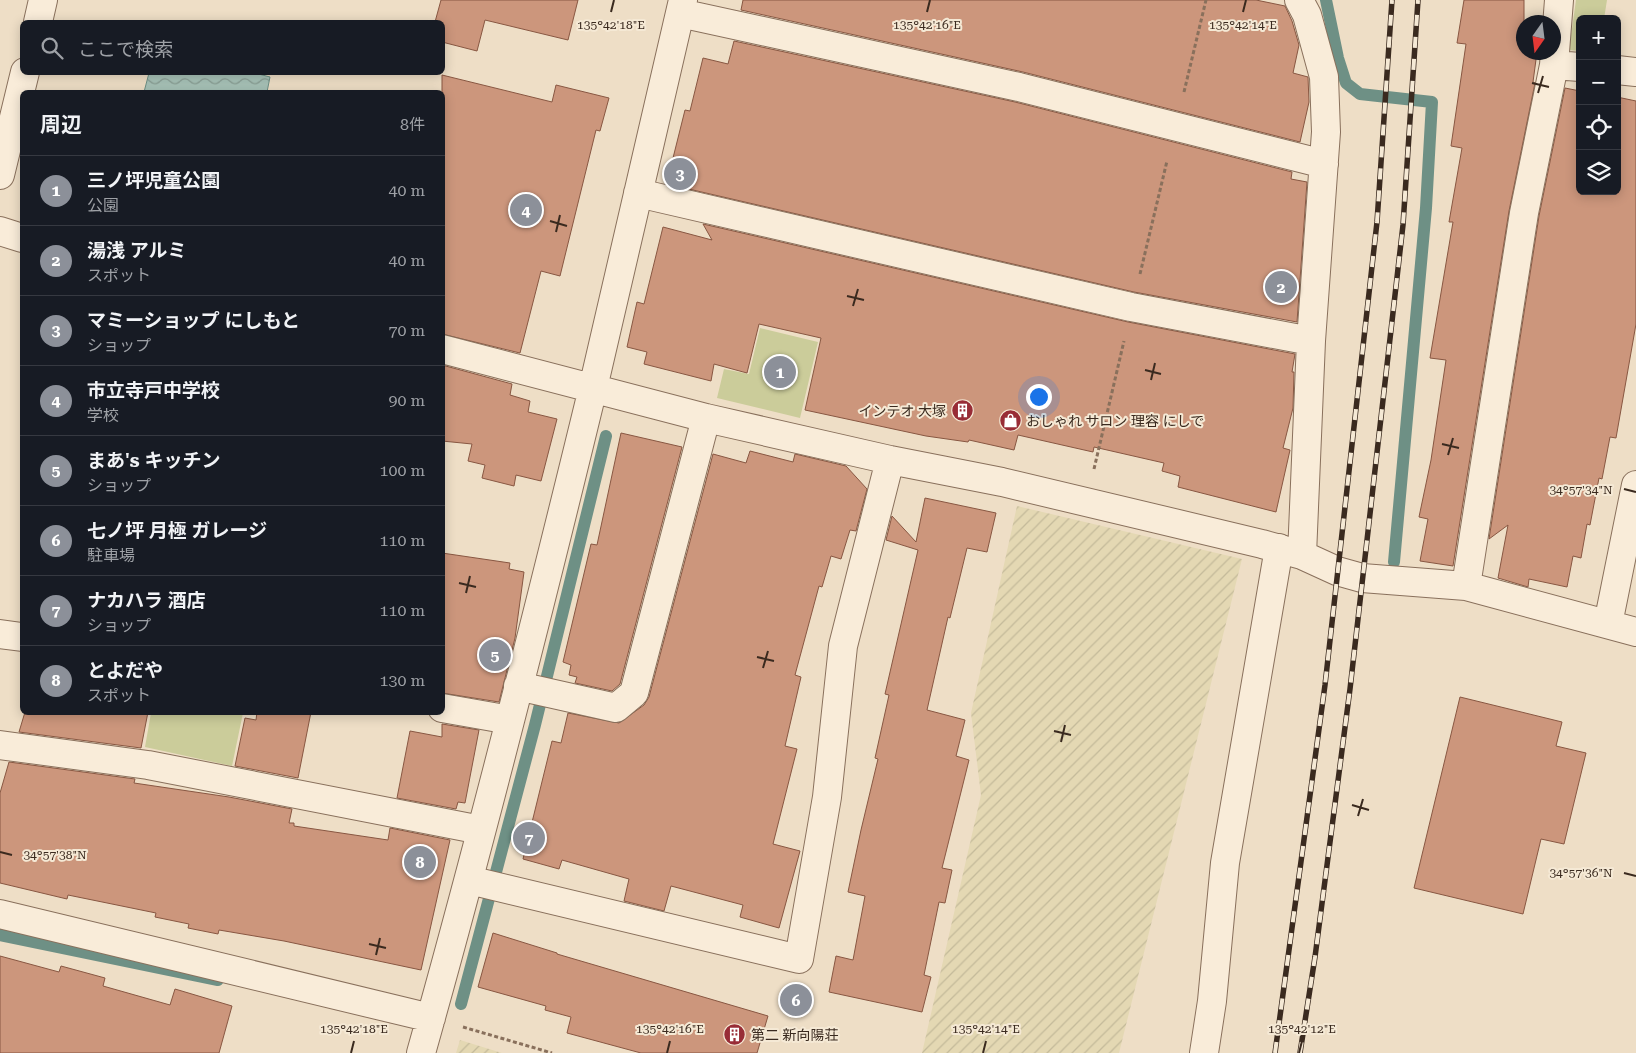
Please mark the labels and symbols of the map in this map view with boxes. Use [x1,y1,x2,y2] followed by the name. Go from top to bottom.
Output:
[1516,15,1561,60] north arrow
[577,18,645,32] text: 135°42'18"E
[893,18,961,32] text: 135°42'16"E
[1209,18,1277,32] text: 135°42'14"E
[664,155,696,193] pin: 3
[510,191,542,229] pin: 4
[1265,268,1297,306] pin: 2
[764,353,796,391] pin: 1
[1026,384,1052,410] your location
[950,399,974,423] building icon: インテオ 大塚
[858,403,946,419] place label: インテオ 大塚
[998,409,1022,433] shop icon: おしゃれ サロン 理容 にしで
[1026,413,1204,429] place label: おしゃれ サロン 理容 にしで
[1549,483,1613,497] text: 34°57'34"N
[479,636,511,674] pin: 5
[513,819,545,857] pin: 7
[404,843,436,881] pin: 8
[23,848,87,862] text: 34°57'38"N
[1549,866,1613,880] text: 34°57'36"N
[780,981,812,1019] pin: 6
[320,1022,388,1036] text: 135°42'18"E
[636,1022,704,1036] text: 135°42'16"E
[952,1022,1020,1036] text: 135°42'14"E
[1268,1022,1336,1036] text: 135°42'12"E
[723,1023,747,1047] building icon: 第二 新向陽荘
[751,1027,839,1043] place label: 第二 新向陽荘

